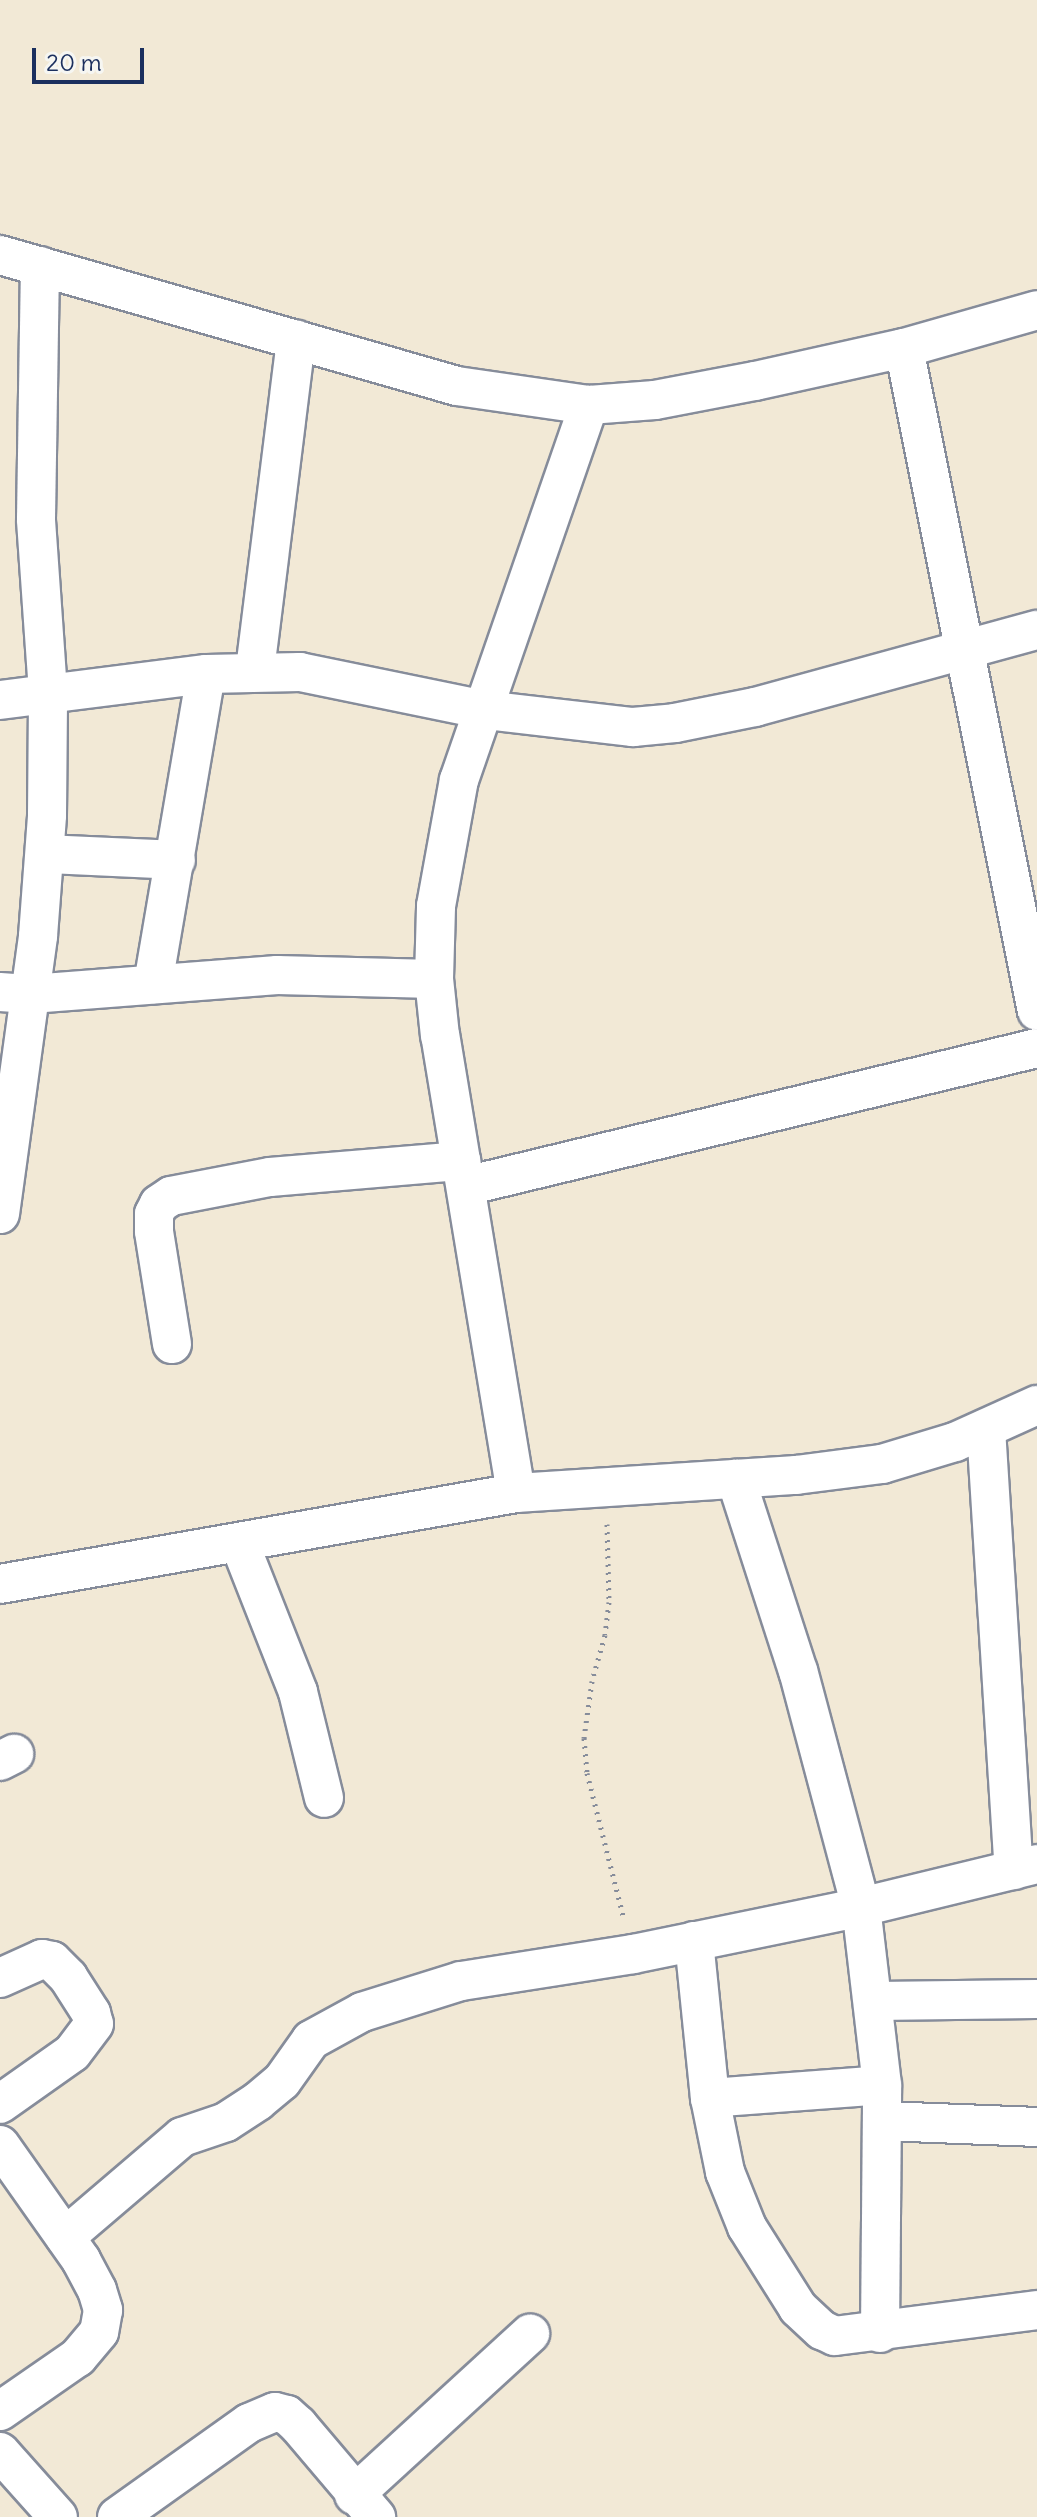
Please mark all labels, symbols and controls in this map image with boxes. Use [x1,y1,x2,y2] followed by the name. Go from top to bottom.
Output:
[36,32,148,82] scale bar
[46,47,102,77] text: 20 m

